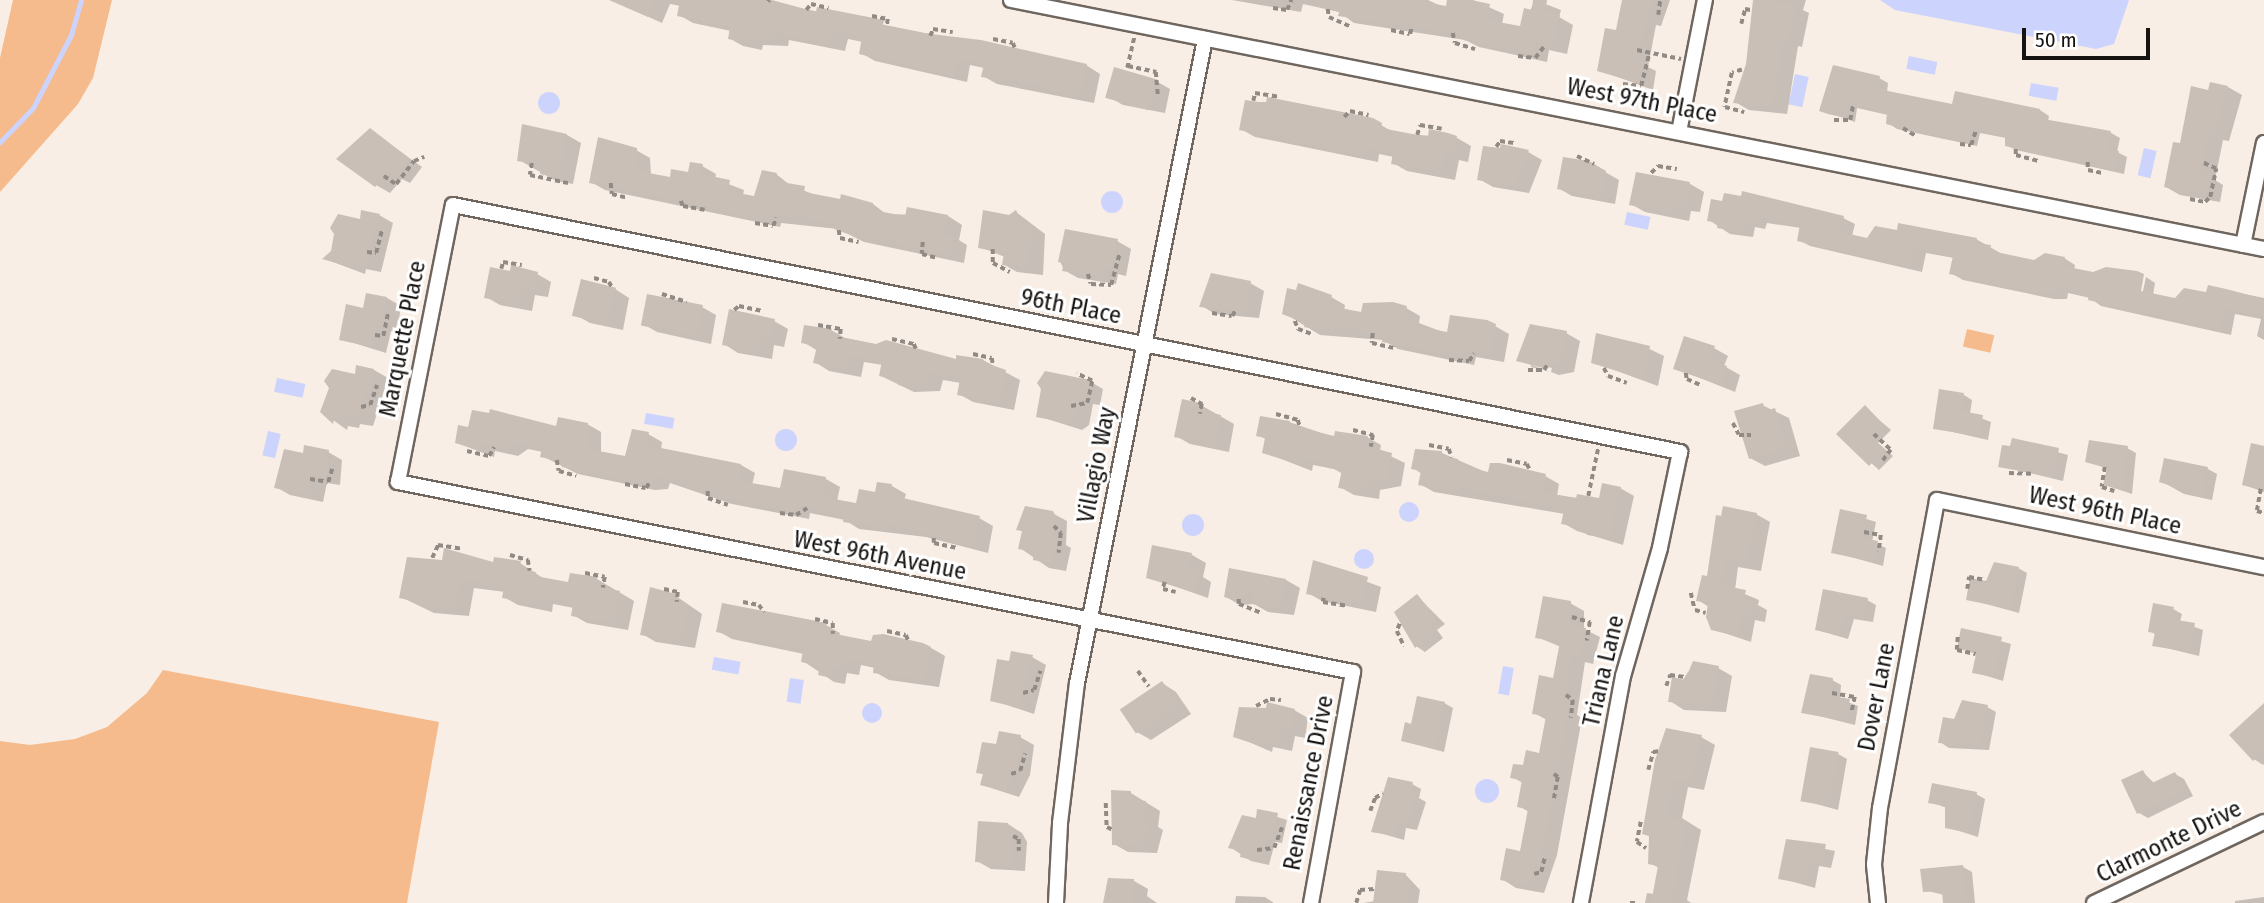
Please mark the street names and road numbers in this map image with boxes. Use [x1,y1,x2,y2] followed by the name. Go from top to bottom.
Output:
[1564,72,1720,130] street label: West 97th Place
[374,258,432,420] street label: Marquette Place
[1018,283,1124,331] street label: 96th Place
[1072,405,1122,525] street label: Villagio Way
[2026,481,2184,541] street label: West 96th Place
[791,525,969,587] street label: West 96th Avenue
[1577,613,1631,729] street label: Triana Lane
[1852,640,1902,754] street label: Dover Lane
[1278,693,1340,873] street label: Renaissance Drive
[2092,794,2246,890] street label: Clarmonte Drive

